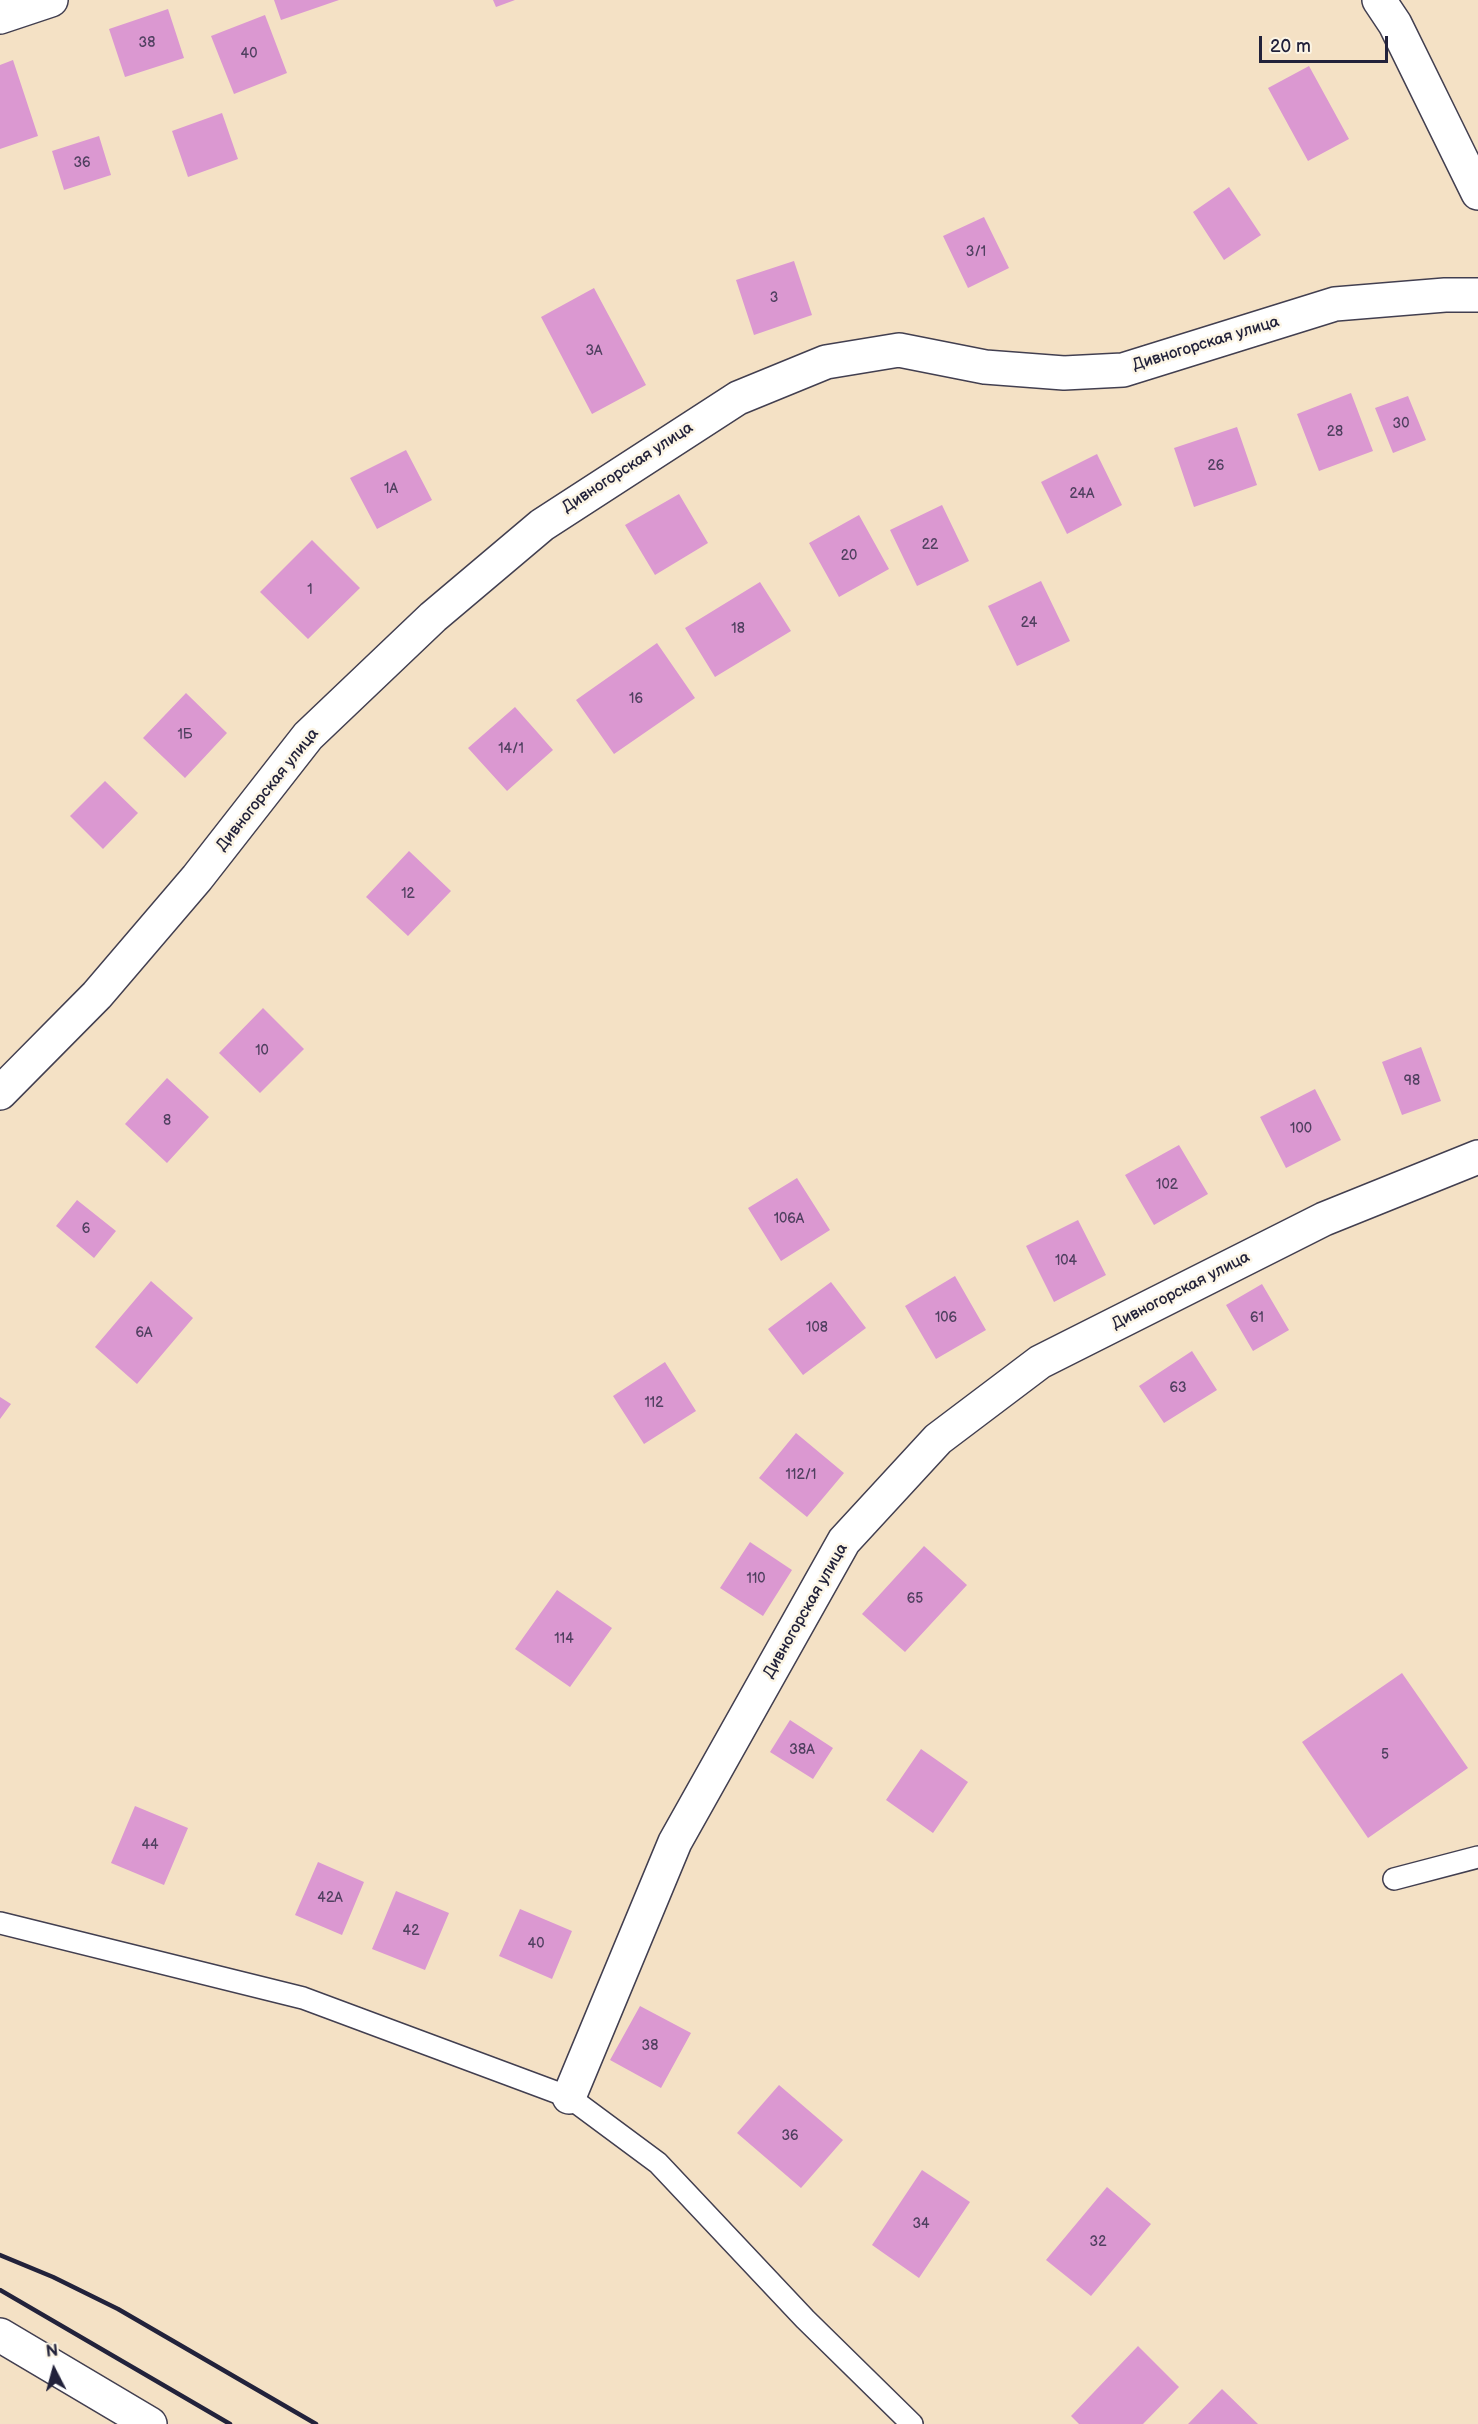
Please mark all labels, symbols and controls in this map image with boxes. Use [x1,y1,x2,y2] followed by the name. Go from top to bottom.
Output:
[1262,24,1391,62] scale bar
[139,35,155,51] house number: 38
[1270,36,1311,57] text: 20 m
[241,46,257,62] house number: 40
[73,155,91,171] house number: 36
[966,244,986,260] house number: 3/1
[770,290,778,306] house number: 3
[1130,313,1282,375] street label: Дивногорская улица
[585,343,603,359] house number: 3А
[1393,416,1409,432] house number: 30
[559,418,697,518] street label: Дивногорская улица
[1327,424,1343,440] house number: 28
[1208,458,1224,474] house number: 26
[384,481,398,497] house number: 1А
[1069,486,1095,502] house number: 24А
[922,537,938,553] house number: 22
[841,548,857,564] house number: 20
[307,582,313,598] house number: 1
[1021,615,1037,631] house number: 24
[731,621,745,637] house number: 18
[629,691,643,707] house number: 16
[213,725,323,855] street label: Дивногорская улица
[177,727,193,743] house number: 1Б
[498,741,524,757] house number: 14/1
[401,886,415,902] house number: 12
[255,1043,269,1059] house number: 10
[1404,1073,1420,1089] house number: 98
[163,1113,171,1129] house number: 8
[1290,1121,1312,1137] house number: 100
[1156,1177,1178,1193] house number: 102
[774,1211,804,1227] house number: 106А
[82,1221,90,1237] house number: 6
[1109,1248,1253,1334] street label: Дивногорская улица
[1055,1253,1077,1269] house number: 104
[935,1310,957,1326] house number: 106
[1250,1310,1264,1326] house number: 61
[806,1320,828,1336] house number: 108
[135,1325,153,1341] house number: 6А
[1169,1380,1187,1396] house number: 63
[644,1395,664,1411] house number: 112
[786,1467,816,1483] house number: 112/1
[760,1540,852,1682] street label: Дивногорская улица
[746,1571,766,1587] house number: 110
[907,1591,923,1607] house number: 65
[554,1631,574,1647] house number: 114
[789,1742,815,1758] house number: 38А
[1381,1747,1389,1763] house number: 5
[141,1837,159,1853] house number: 44
[317,1890,343,1906] house number: 42А
[403,1923,419,1939] house number: 42
[528,1936,544,1952] house number: 40
[642,2038,658,2054] house number: 38
[781,2128,799,2144] house number: 36
[912,2216,930,2232] house number: 34
[1090,2234,1106,2250] house number: 32
[24,2340,84,2400] north arrow
[45,2342,59,2362] text: N

